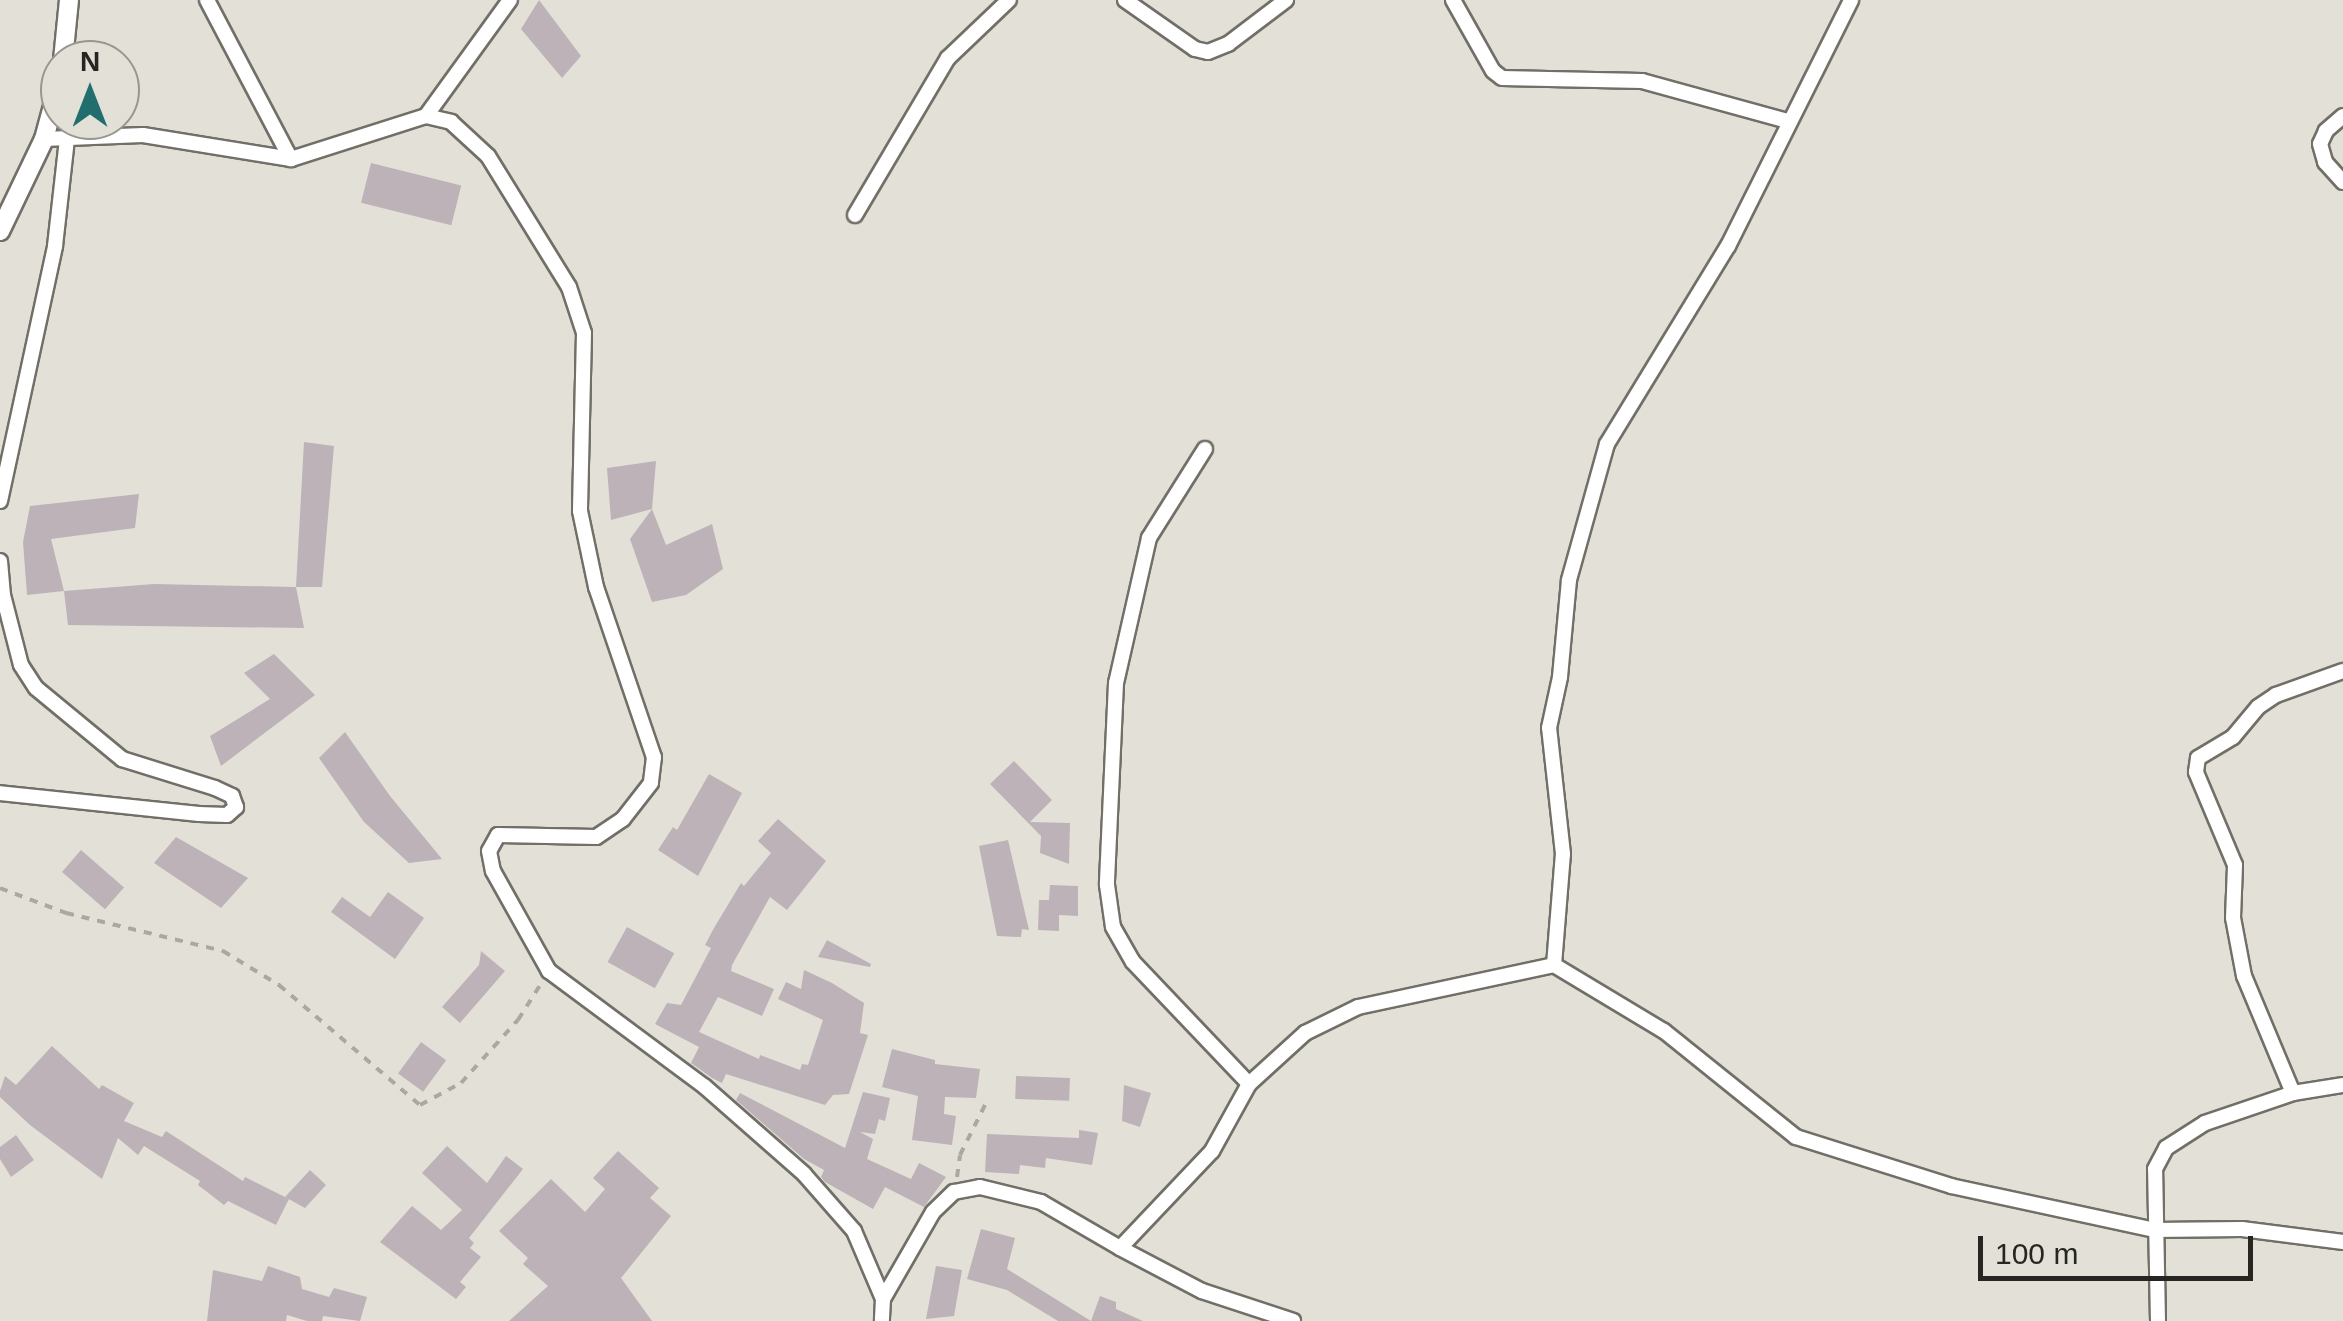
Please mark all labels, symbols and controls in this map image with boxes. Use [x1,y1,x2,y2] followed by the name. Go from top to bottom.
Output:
[40,40,140,140] north arrow
[80,46,100,77] text: N
[1983,1216,2258,1278] scale bar
[1995,1237,2078,1270] text: 100 m

